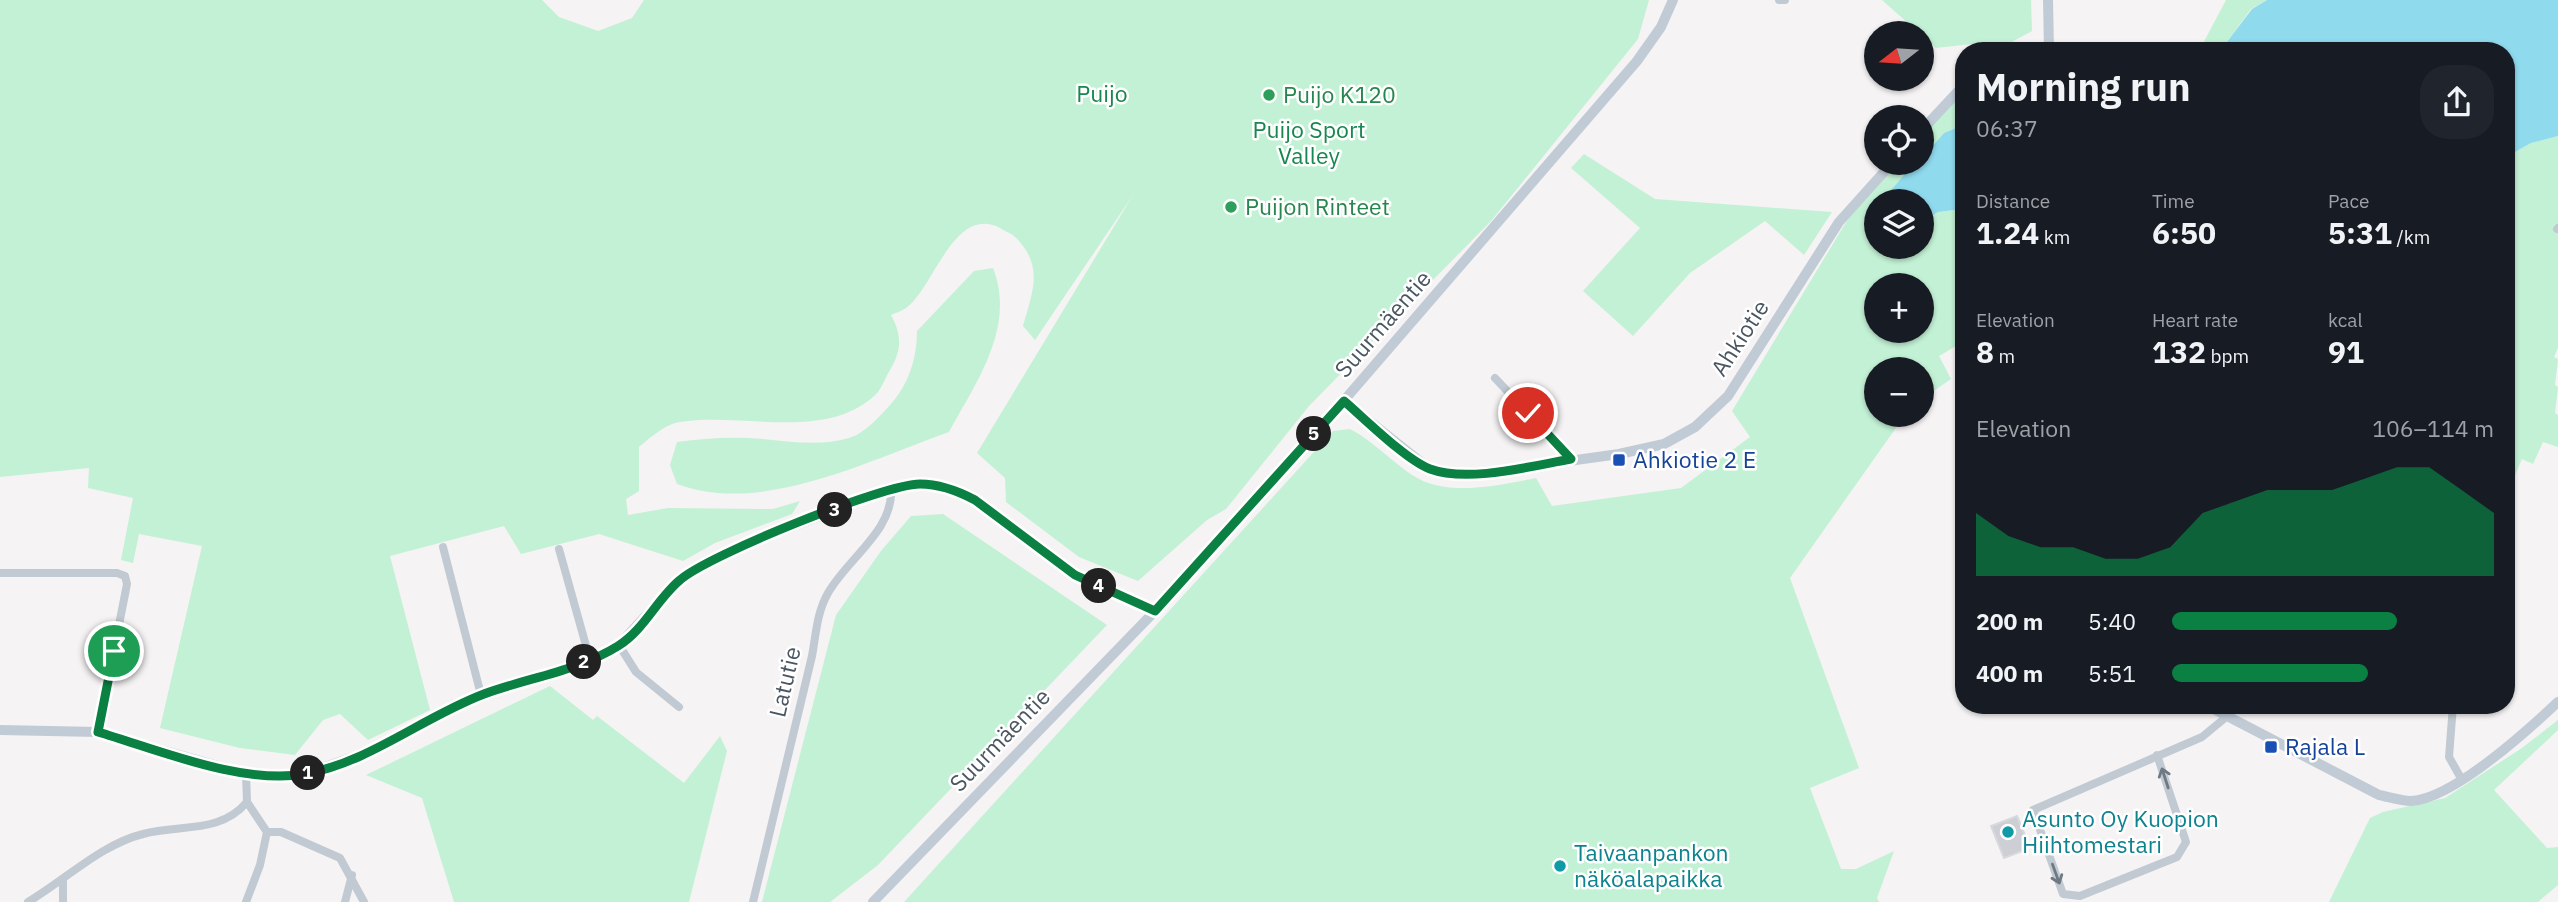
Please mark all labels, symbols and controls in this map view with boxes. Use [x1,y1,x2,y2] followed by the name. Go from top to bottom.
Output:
[1864,21,1934,91] north arrow
[1864,21,1934,427] map controls
[1976,62,2191,111] text: Morning run
[2420,65,2494,139] button: share
[1076,78,1128,108] park label: Puijo
[1283,79,1396,109] place label: Puijo K120
[1261,87,1277,103] marker: Puijo K120
[1864,105,1934,175] button: locate
[1976,113,2038,143] text: 06:37
[1253,114,1366,170] park label: Puijo Sport Valley
[1864,189,1934,259] button: layers
[1976,189,2050,213] text: Distance
[2152,189,2195,213] text: Time
[2328,189,2369,213] text: Pace
[1245,191,1390,221] place label: Puijon Rinteet
[1223,199,1239,215] marker: Puijon Rinteet
[1976,213,2039,252] text: 1.24
[2152,213,2216,252] text: 6:50
[2328,213,2392,252] text: 5:31
[2039,225,2070,249] text: km
[2392,225,2430,249] text: /km
[1327,264,1437,383] street label: Suurmäentie
[1864,273,1934,343] button: +
[1703,294,1775,381] street label: Ahkiotie
[1976,308,2055,332] text: Elevation
[2152,308,2238,332] text: Heart rate
[2328,308,2363,332] text: kcal
[1976,332,1994,371] text: 8
[2152,332,2206,371] text: 132
[2328,332,2364,371] text: 91
[1994,344,2015,368] text: m
[2206,344,2249,368] text: bpm
[1864,357,1934,427] button: −
[1498,383,1558,443] pin
[1509,394,1547,432] icon: check
[1976,413,2071,443] text: Elevation
[2372,413,2494,443] text: 106–114 m
[1296,416,1332,452] pin: 5
[1308,421,1319,445] text: 5
[1633,444,1756,474] place label: Ahkiotie 2 E
[1611,452,1627,468] marker: Ahkiotie 2 E
[818,492,852,528] pin: 3
[829,497,840,521] text: 3
[1082,568,1116,604] pin: 4
[1093,573,1104,597] text: 4
[1976,606,2043,636] text: 200 m
[2088,606,2136,636] text: 5:40
[84,621,144,681] pin
[95,632,133,670] icon: arrive
[566,644,602,680] pin: 2
[761,644,807,720] street label: Latutie
[578,649,589,673] text: 2
[1976,658,2043,688] text: 400 m
[2088,658,2136,688] text: 5:51
[942,681,1056,797] street label: Suurmäentie
[2285,731,2365,761] place label: Rajala L
[2263,739,2279,755] marker: Rajala L
[290,756,326,790] pin: 1
[302,760,313,784] text: 1
[2157,767,2170,789] one-way arrow
[2022,803,2219,859] place label: Asunto Oy Kuopion Hiihtomestari
[2000,824,2016,840] marker: Asunto Oy Kuopion Hiihtomestari
[1574,837,1729,893] place label: Taivaanpankon näköalapaikka
[1552,858,1568,874] marker: Taivaanpankon näköalapaikka
[2051,863,2064,885] one-way arrow

